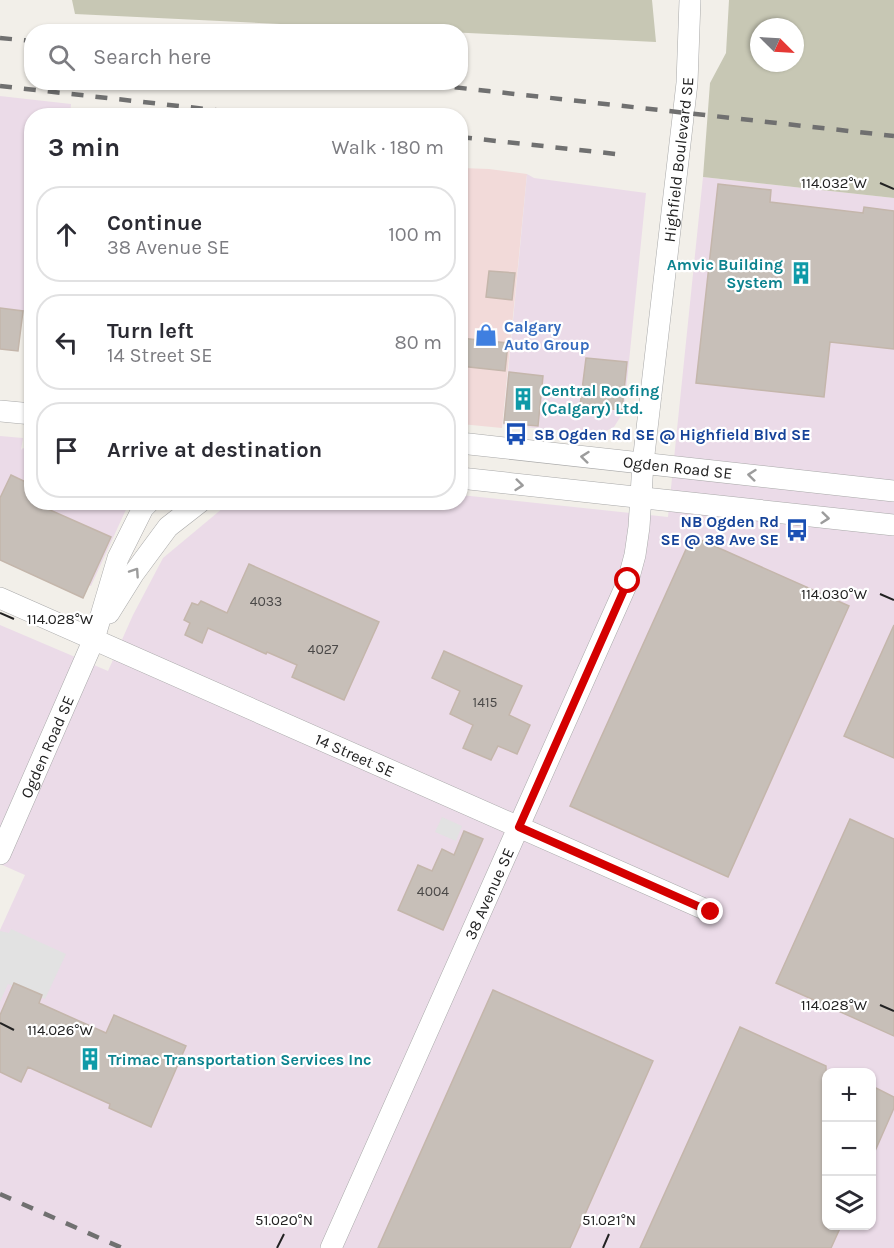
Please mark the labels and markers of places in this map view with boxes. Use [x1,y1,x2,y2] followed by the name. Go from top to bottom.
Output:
[667,255,783,292] place label: Amvic Building System
[788,260,814,286] building icon: Amvic Building System
[504,317,590,354] place label: Calgary Auto Group
[473,322,499,348] shop icon: Calgary Auto Group
[541,381,659,418] place label: Central Roofing (Calgary) Ltd.
[510,386,536,412] building icon: Central Roofing (Calgary) Ltd.
[503,421,529,447] bus stop icon: SB Ogden Rd SE @ Highfield Blvd SE
[534,425,811,444] place label: SB Ogden Rd SE @ Highfield Blvd SE
[660,512,779,549] place label: NB Ogden Rd SE @ 38 Ave SE
[784,517,810,543] bus stop icon: NB Ogden Rd SE @ 38 Ave SE
[77,1046,103,1072] building icon: Trimac Transportation Services Inc
[108,1050,372,1069] place label: Trimac Transportation Services Inc

